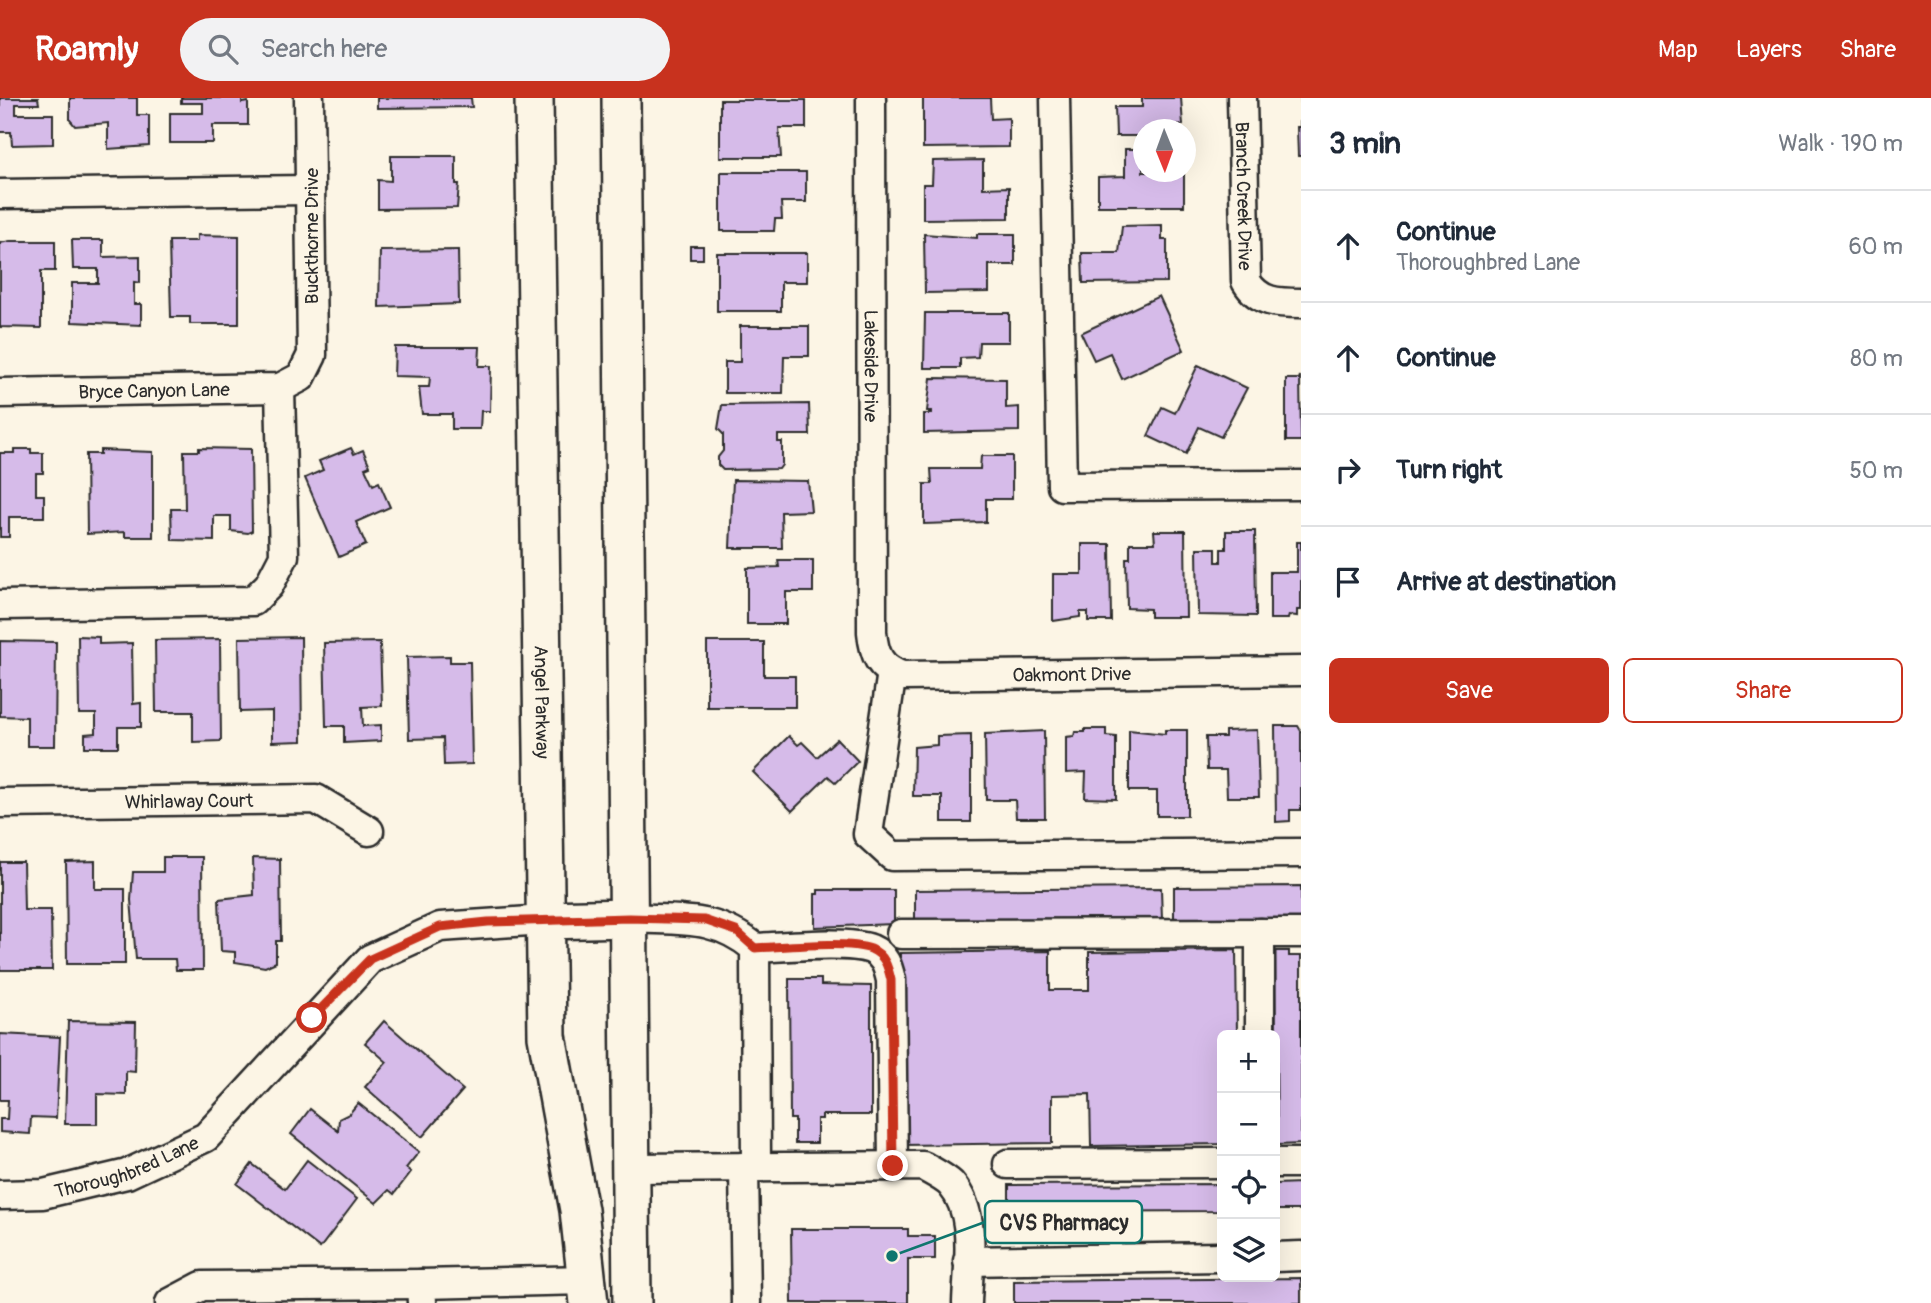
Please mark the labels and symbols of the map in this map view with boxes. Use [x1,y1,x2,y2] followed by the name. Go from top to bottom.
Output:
[1133,119,1196,182] north arrow
[1230,121,1257,271] street label: Branch Creek Drive
[300,167,324,304] street label: Buckthorne Drive
[858,310,883,423] street label: Lakeside Drive
[78,378,231,405] street label: Bryce Canyon Lane
[529,645,554,759] street label: Angel Parkway
[1012,662,1132,688] street label: Oakmont Drive
[124,789,254,814] street label: Whirlaway Court
[296,1002,327,1033] route start
[52,1131,203,1204] street label: Thoroughbred Lane
[877,1150,908,1181] route end
[985,1201,1142,1243] callout: CVS Pharmacy
[999,1210,1129,1237] text: CVS Pharmacy

